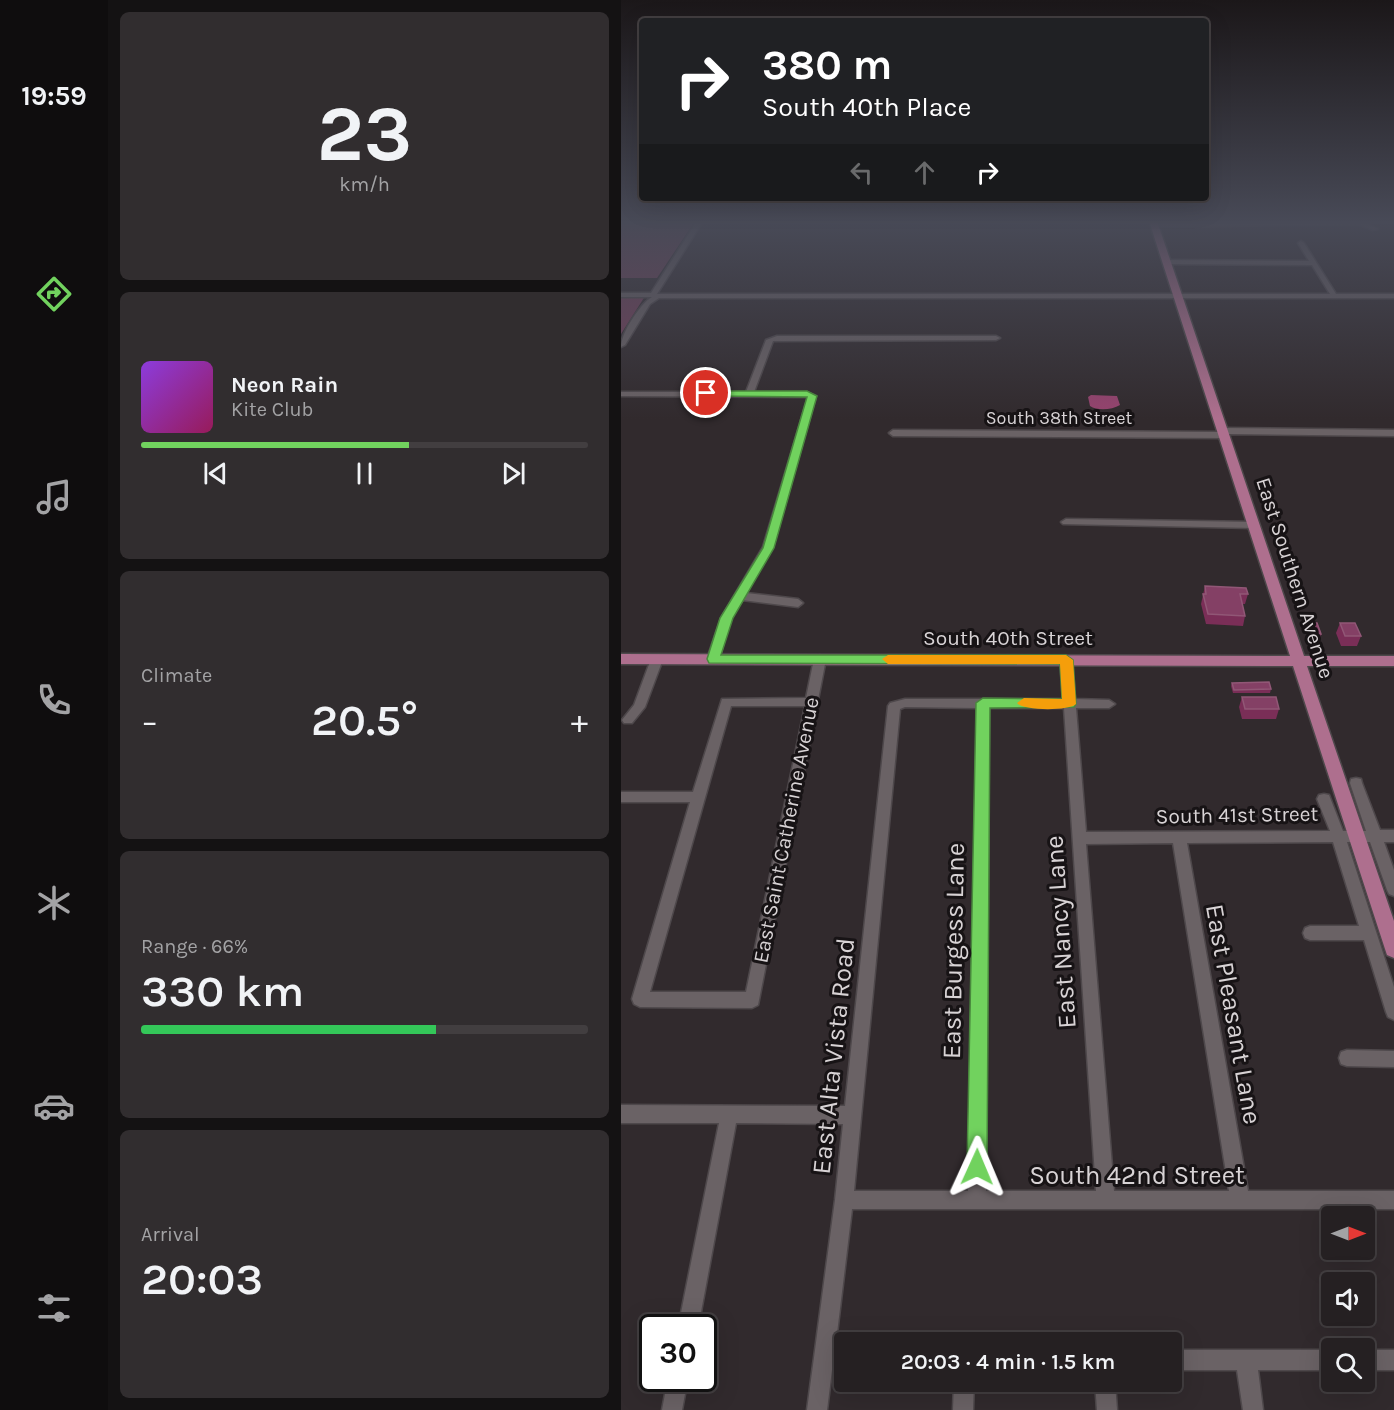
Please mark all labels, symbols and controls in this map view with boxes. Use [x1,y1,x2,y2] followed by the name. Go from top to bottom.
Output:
[762,40,892,90] text: 380 m
[663,42,741,120] icon: right
[21,80,87,112] text: 19:59
[317,88,412,180] text: 23
[762,91,971,123] text: South 40th Place
[845,156,878,189] icon: left
[908,156,941,189] icon: ahead
[971,156,1004,189] icon: right
[339,173,390,196] text: km/h
[33,273,75,315] icon: directions
[680,367,731,418] pin
[231,372,338,398] text: Neon Rain
[689,376,722,409] icon: arrive
[231,398,313,421] text: Kite Club
[986,407,1132,429] street label: South 38th Street
[199,457,232,490] icon: previous
[348,457,381,490] icon: pause
[497,457,530,490] icon: next
[1251,474,1339,682] street label: East Southern Avenue
[33,476,75,518] icon: music
[923,626,1093,650] street label: South 40th Street
[141,664,212,687] text: Climate
[33,679,75,721] icon: phone
[311,694,418,746] text: 20.5°
[748,695,824,965] street label: East Saint Catherine Avenue
[141,702,158,740] text: −
[571,702,588,740] text: +
[1155,802,1319,828] street label: South 41st Street
[1038,834,1083,1030] street label: East Nancy Lane
[936,843,971,1059] street label: East Burgess Lane
[33,882,75,924] icon: climate
[1199,902,1268,1127] street label: East Pleasant Lane
[141,935,248,958] text: Range · 66%
[806,936,861,1176] street label: East Alta Vista Road
[141,965,304,1017] text: 330 km
[33,1085,75,1127] icon: car
[945,1135,1009,1199] position arrow
[1029,1160,1245,1191] street label: South 42nd Street
[1321,1206,1375,1260] north arrow
[1321,1206,1375,1392] map controls
[141,1223,200,1246] text: Arrival
[141,1253,263,1305] text: 20:03
[1321,1272,1375,1326] button: sound
[33,1287,75,1329] icon: filters
[639,1314,717,1392] speed limit sign: 30
[1321,1338,1375,1392] button: search
[901,1349,1115,1375] text: 20:03 · 4 min · 1.5 km

